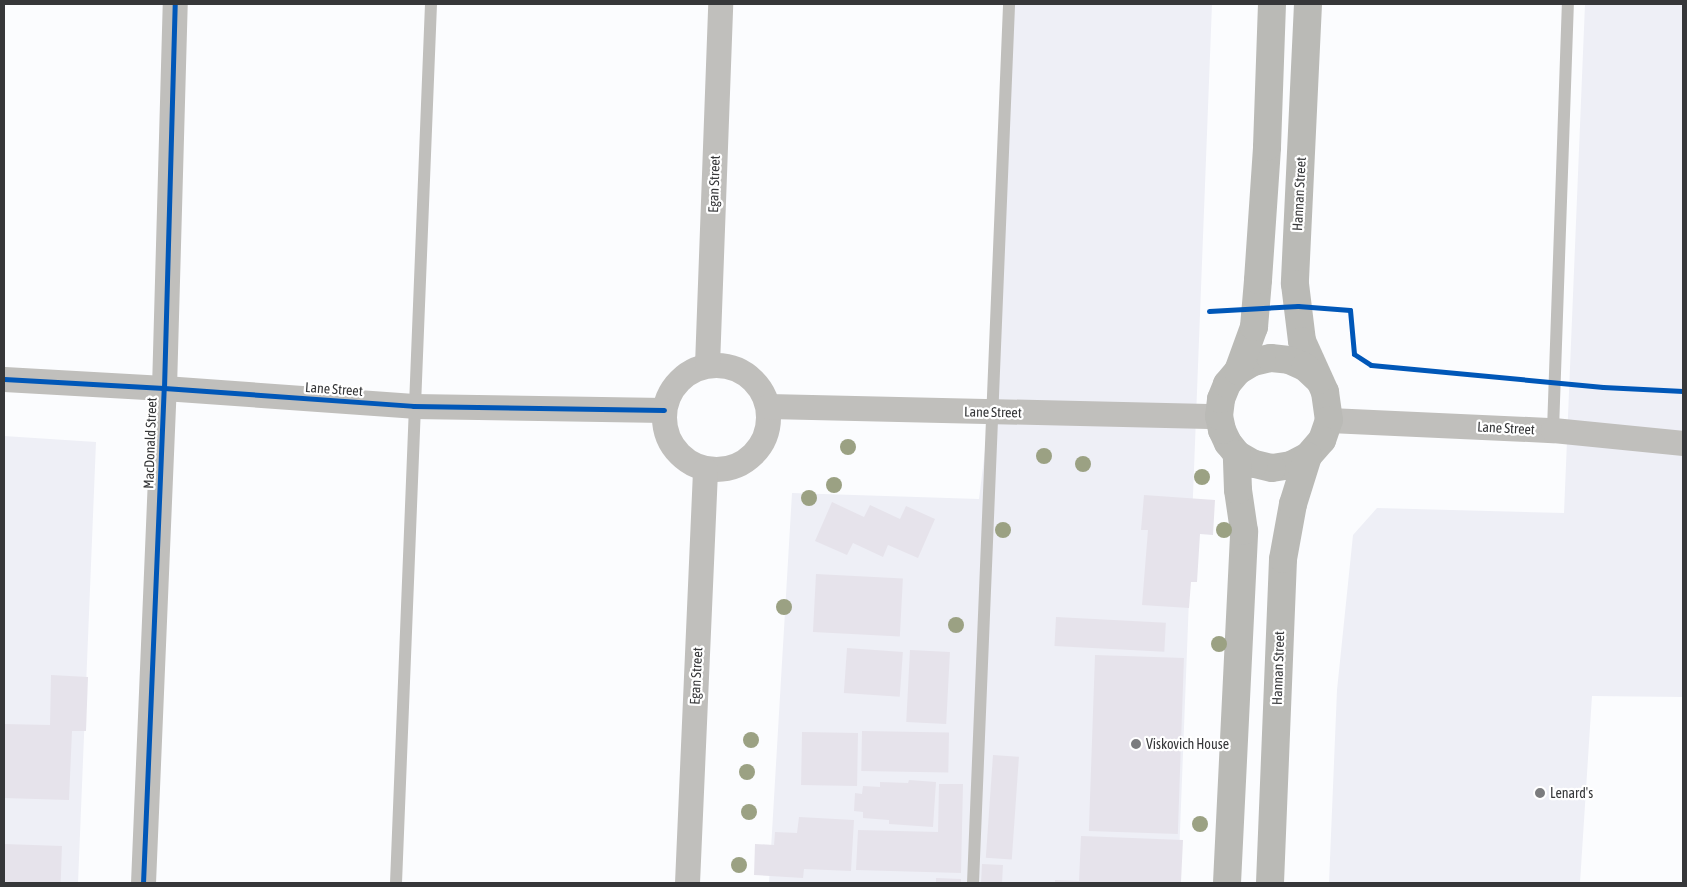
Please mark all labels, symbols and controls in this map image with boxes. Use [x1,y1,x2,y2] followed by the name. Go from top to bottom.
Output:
[705,155,723,213] street label: Egan Street
[1289,157,1309,231] street label: Hannan Street
[305,379,363,399] street label: Lane Street
[140,397,160,489] street label: MacDonald Street
[964,403,1022,421] street label: Lane Street
[1477,418,1535,438] street label: Lane Street
[1268,631,1288,705] street label: Hannan Street
[686,647,706,705] street label: Egan Street
[1146,736,1229,752] place label: Viskovich House
[1130,738,1142,750] marker: Viskovich House
[1550,785,1593,801] place label: Lenard's
[1534,787,1546,799] marker: Lenard's

